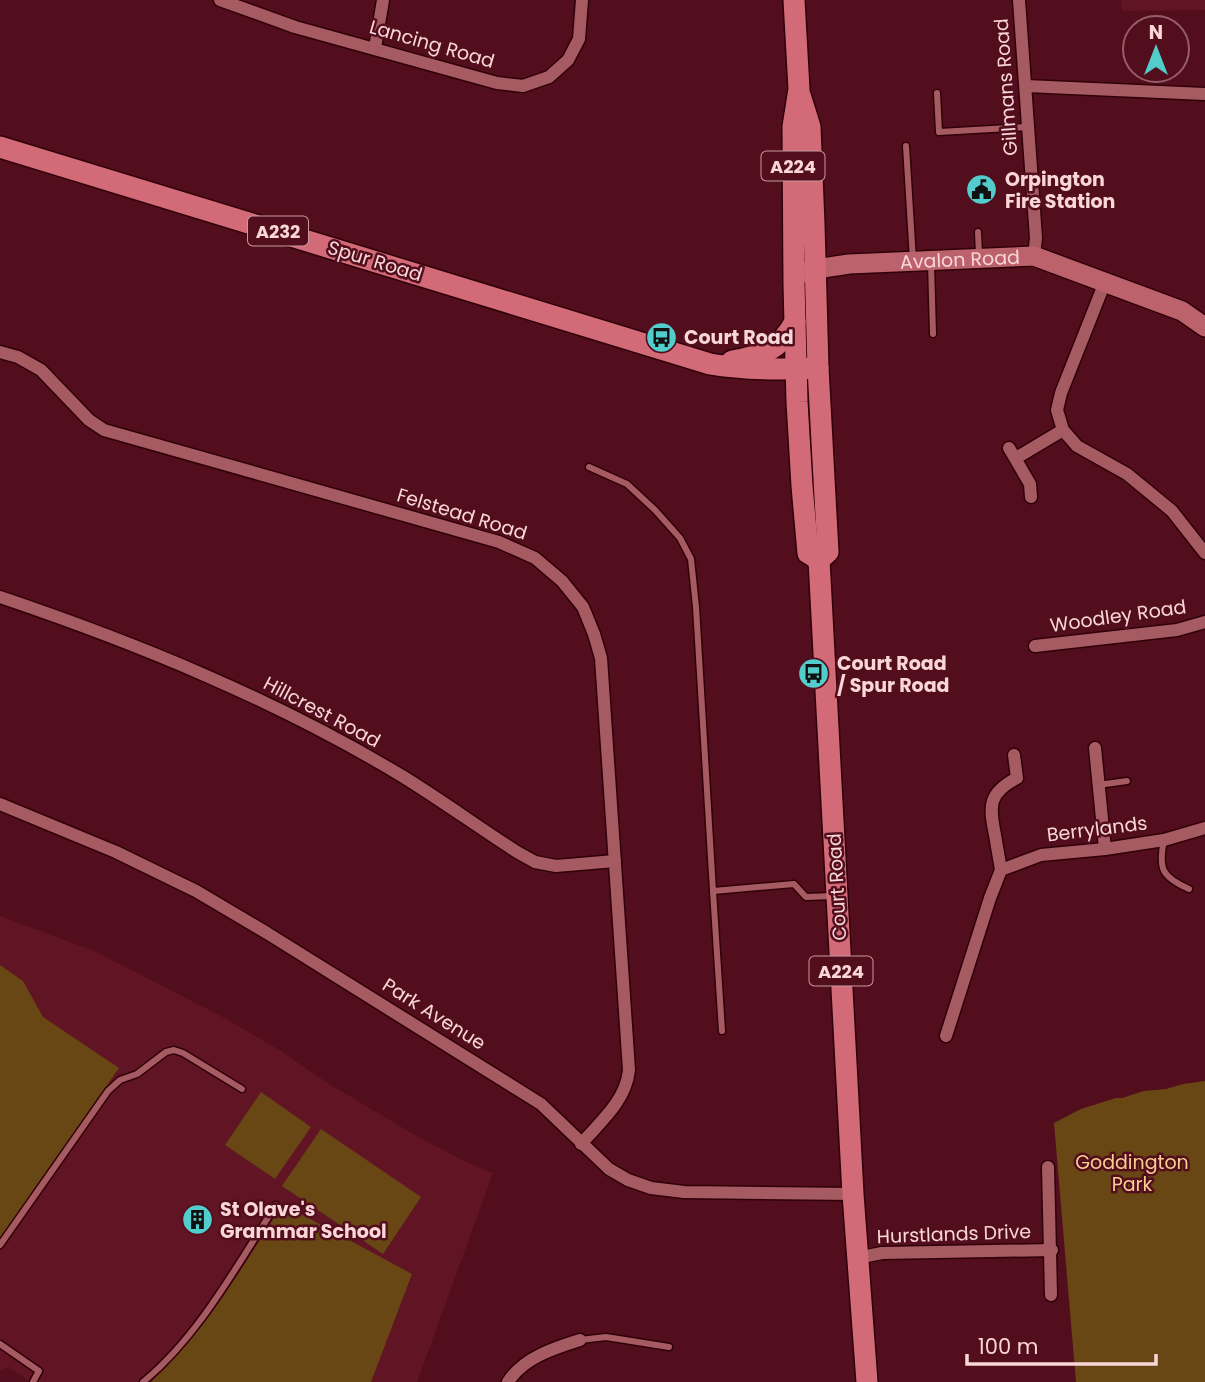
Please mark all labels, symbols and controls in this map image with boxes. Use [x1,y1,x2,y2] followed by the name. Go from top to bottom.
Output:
[366,13,498,75] street label: Lancing Road
[1121,14,1191,84] north arrow
[988,17,1024,157] street label: Gillmans Road
[1149,19,1163,46] text: N
[762,152,824,181] road number: A224
[1005,166,1115,215] place label: Orpington Fire Station
[965,173,999,207] public building icon: Orpington Fire Station
[248,216,308,246] road number: A232
[324,234,426,288] street label: Spur Road
[899,243,1020,275] street label: Avalon Road
[644,320,678,354] bus stop icon: Court Road
[684,324,794,351] place label: Court Road
[394,481,530,547] street label: Felstead Road
[1048,593,1188,639] street label: Woodley Road
[837,650,949,699] place label: Court Road / Spur Road
[797,657,831,691] bus stop icon: Court Road / Spur Road
[259,670,385,754] street label: Hillcrest Road
[1045,809,1149,849] street label: Berrylands
[821,833,853,941] street label: Court Road
[810,956,872,986] road number: A224
[377,972,491,1056] street label: Park Avenue
[1075,1149,1189,1198] park label: Goddington Park
[220,1196,387,1245] place label: St Olave's Grammar School
[180,1203,214,1237] building icon: St Olave's Grammar School
[876,1218,1032,1250] street label: Hurstlands Drive
[967,1322,1156,1366] scale bar
[978,1332,1038,1361] text: 100 m

